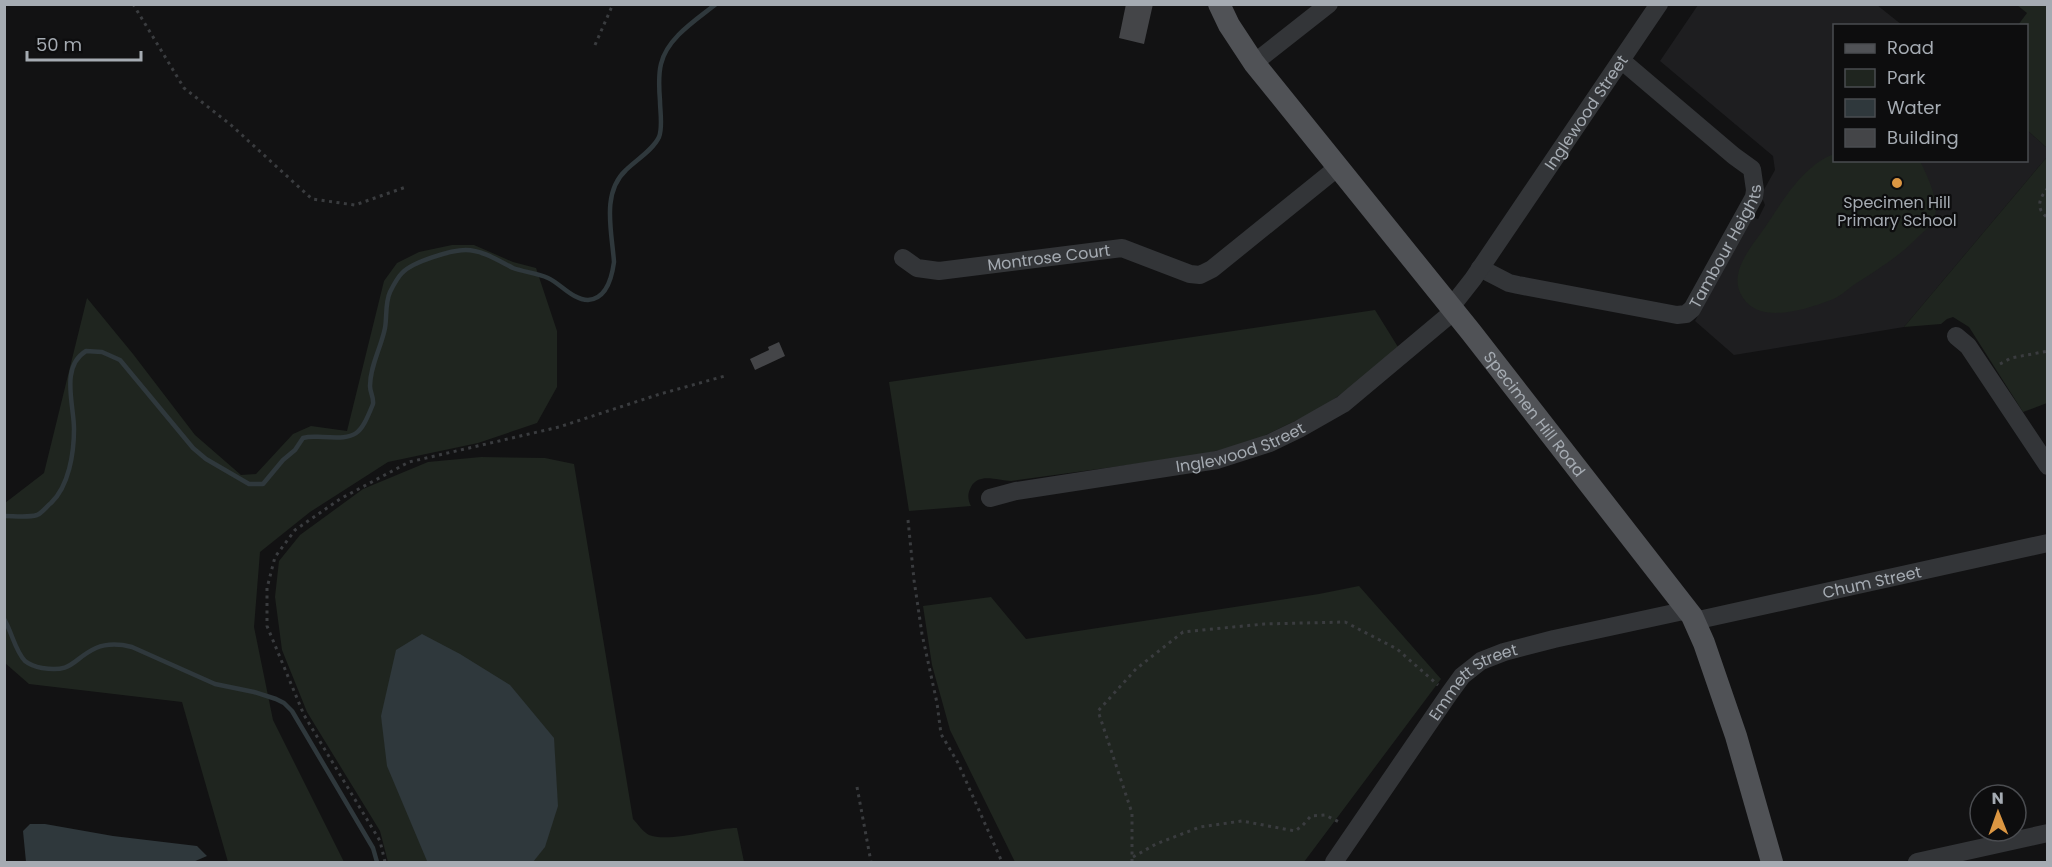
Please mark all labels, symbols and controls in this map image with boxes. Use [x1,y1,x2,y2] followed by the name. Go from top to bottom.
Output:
[27,24,141,62] scale bar
[1833,24,2028,162] legend
[36,32,82,57] text: 50 m
[1887,35,1934,60] text: Road
[1539,50,1633,174] street label: Inglewood Street
[1887,65,1926,90] text: Park
[1887,95,1941,120] text: Water
[1887,125,1959,150] text: Building
[1890,176,1904,190] marker: Specimen Hill Primary School
[1683,183,1767,312] street label: Tambour Heights
[1837,191,1957,232] place label: Specimen Hill Primary School
[986,238,1112,276] street label: Montrose Court
[1478,346,1591,481] street label: Specimen Hill Road
[1174,416,1309,478] street label: Inglewood Street
[1820,560,1923,604] street label: Chum Street
[1423,637,1520,725] street label: Emmett Street
[1968,783,2028,843] north arrow
[1992,787,2004,810] text: N

